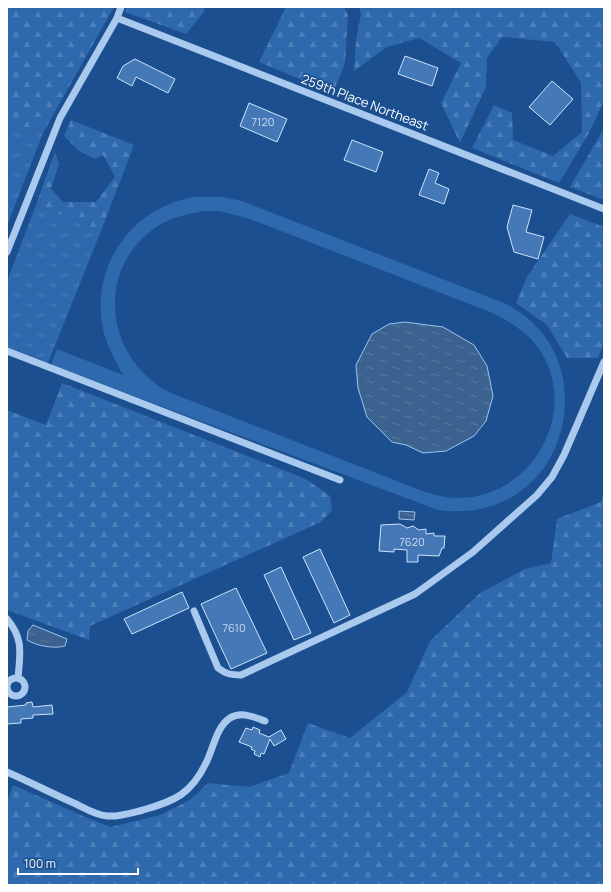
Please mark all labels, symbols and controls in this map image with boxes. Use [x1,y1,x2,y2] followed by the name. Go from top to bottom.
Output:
[299,69,431,135] street label: 259th Place Northeast
[252,114,274,129] house number: 7120
[399,534,425,549] house number: 7620
[222,620,246,635] house number: 7610
[18,850,138,876] scale bar
[24,855,56,872] text: 100 m

